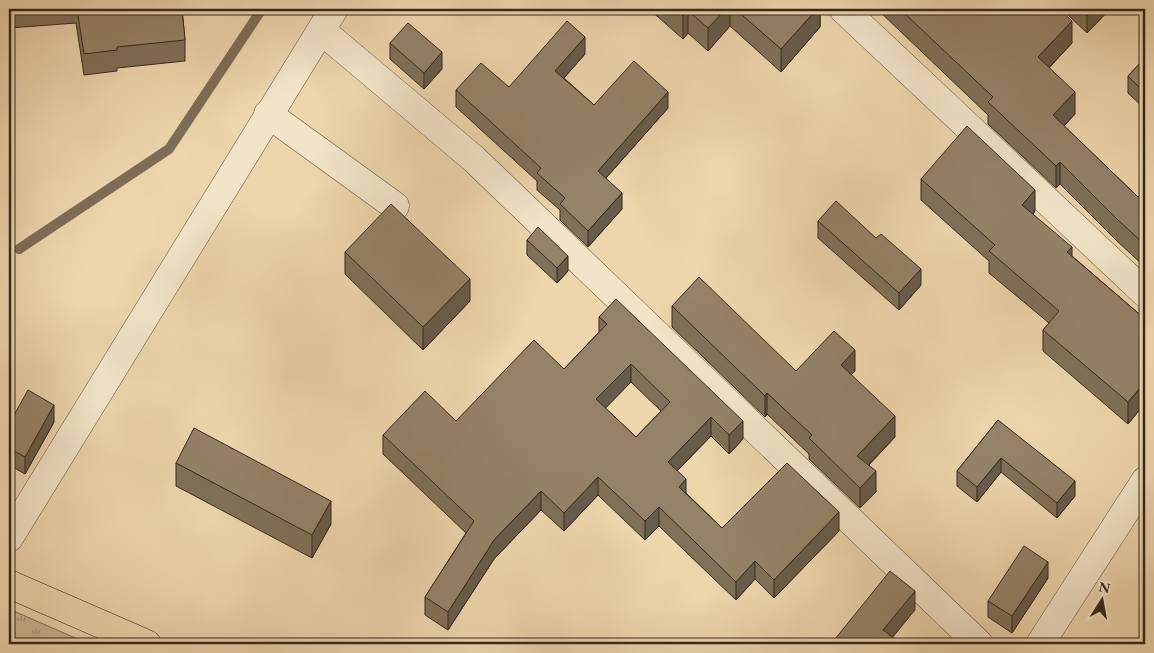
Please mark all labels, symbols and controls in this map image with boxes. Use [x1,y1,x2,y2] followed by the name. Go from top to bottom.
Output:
[1076,576,1126,626] north arrow
[1097,577,1112,597] text: N

